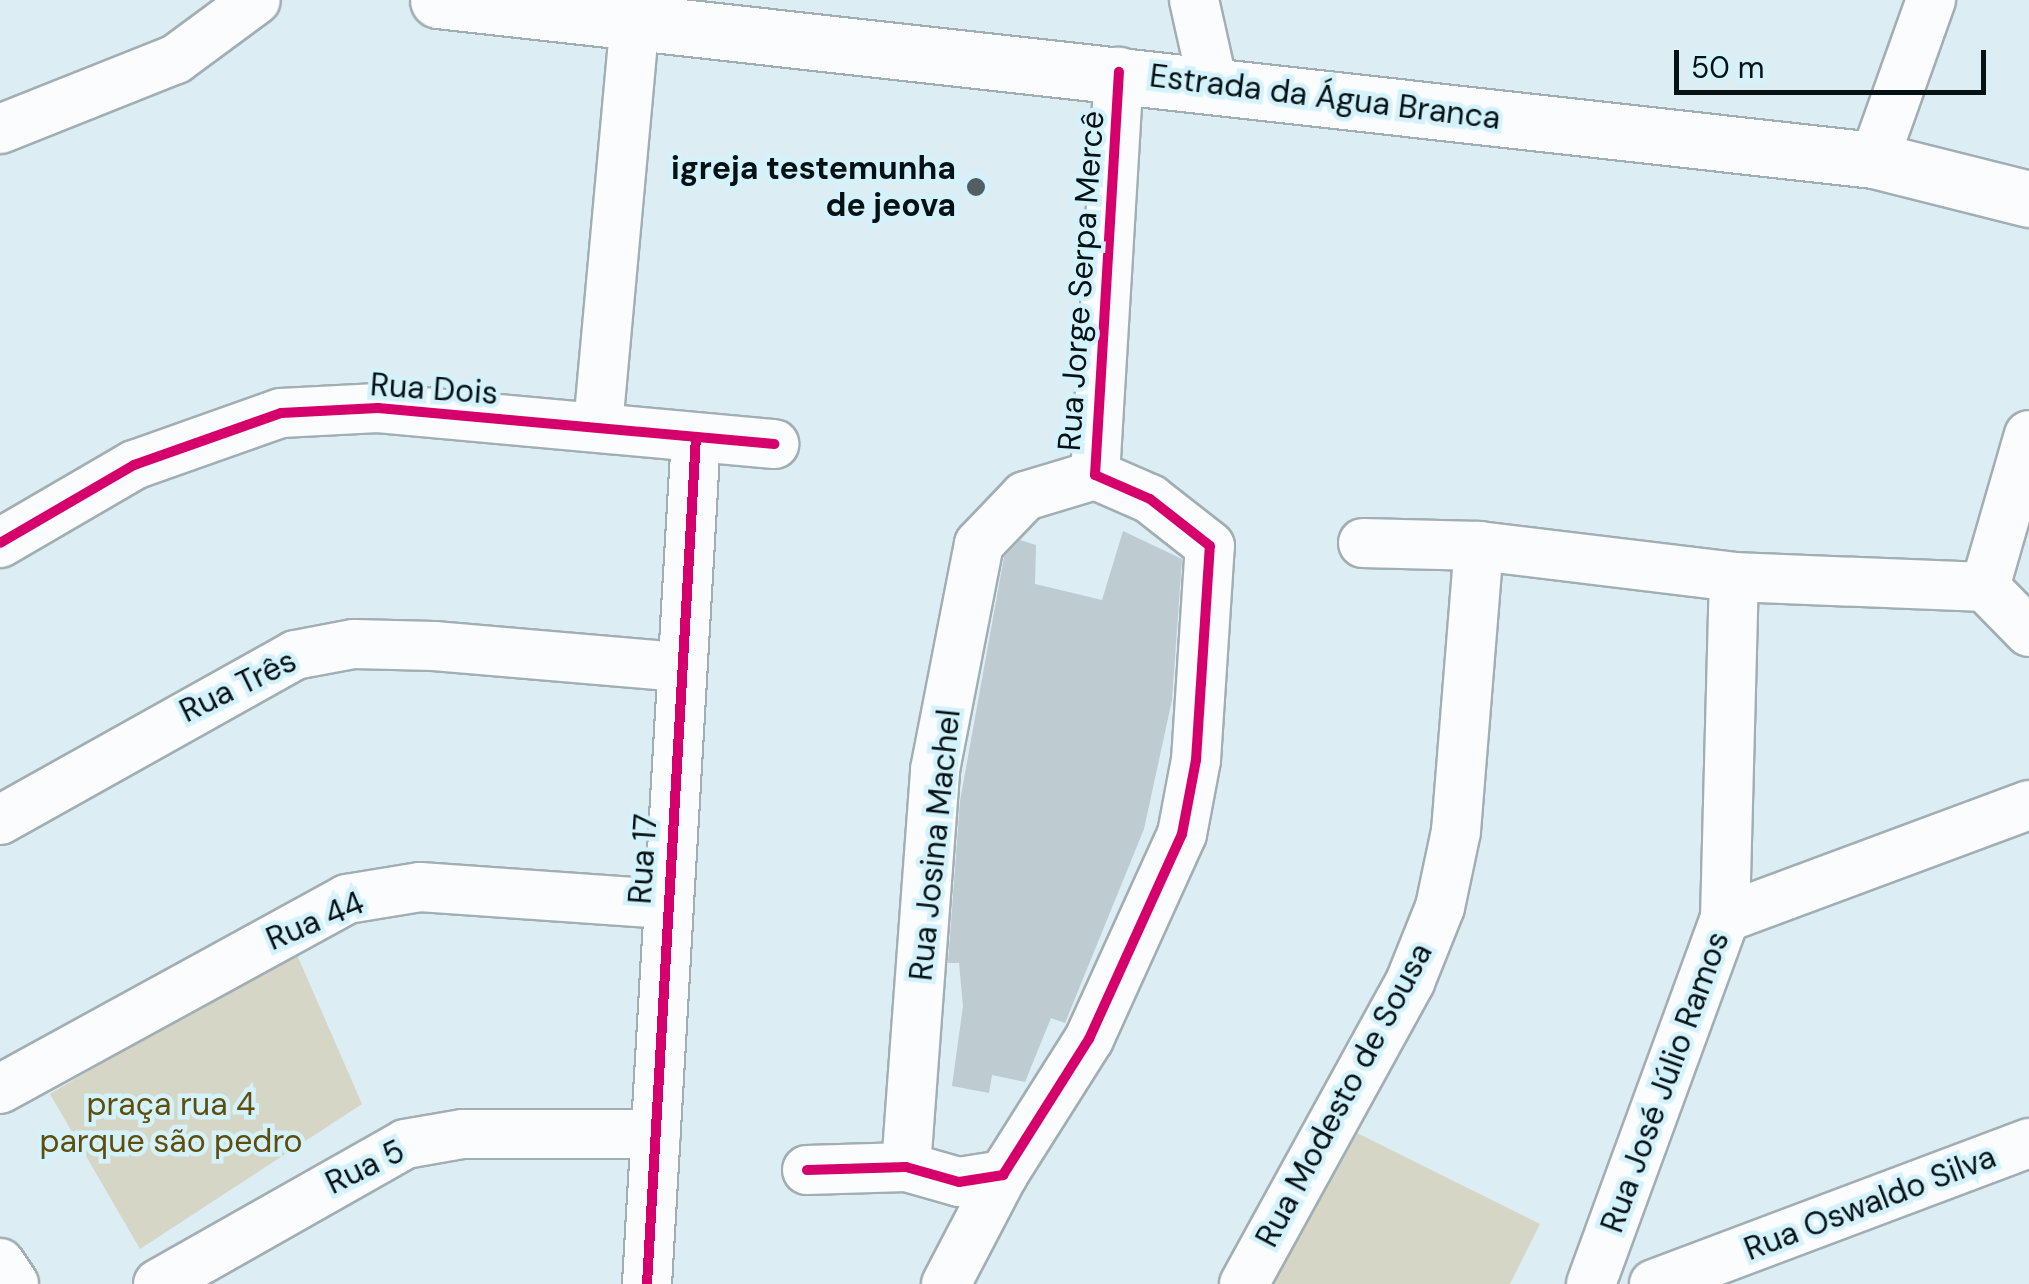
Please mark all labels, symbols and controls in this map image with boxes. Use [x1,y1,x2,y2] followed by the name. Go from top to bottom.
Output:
[1679,30,1992,92] scale bar
[1691,48,1765,87] text: 50 m
[1147,56,1503,138] street label: Estrada da Água Branca
[1050,110,1112,452] street label: Rua Jorge Serpa Mercê
[671,150,956,225] place label: igreja testemunha de jeova
[965,176,987,198] marker: igreja testemunha de jeova
[369,365,499,413] street label: Rua Dois
[173,641,303,731] street label: Rua Três
[902,707,968,983] street label: Rua Josina Machel
[621,813,665,905] street label: Rua 17
[261,883,369,959] street label: Rua 44
[1593,926,1737,1238] street label: Rua José Júlio Ramos
[1248,937,1440,1253] street label: Rua Modesto de Sousa
[39,1086,303,1161] park label: praça rua 4 parque são pedro
[319,1132,411,1202] street label: Rua 5
[1739,1137,2001,1269] street label: Rua Oswaldo Silva

